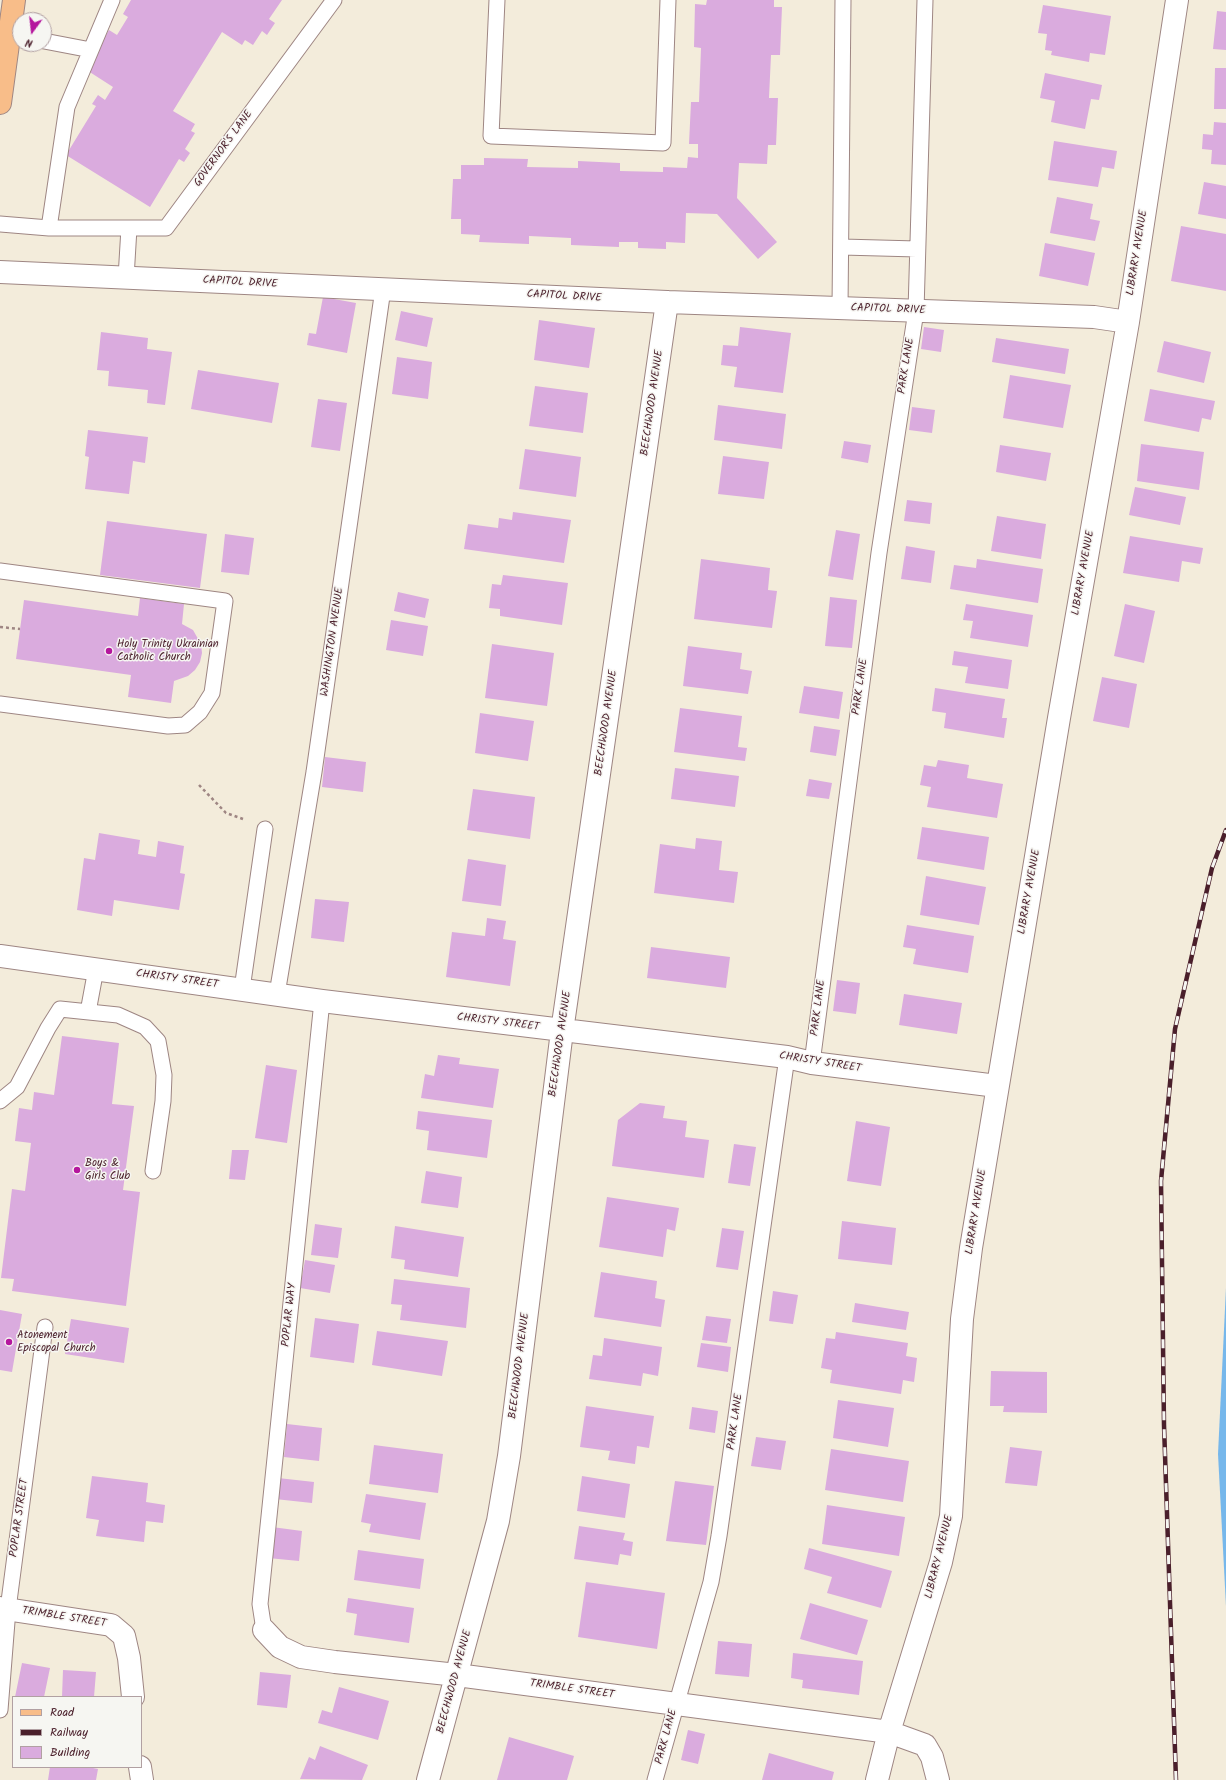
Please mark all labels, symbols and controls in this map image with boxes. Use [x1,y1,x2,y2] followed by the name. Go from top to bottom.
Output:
[12,12,52,52] north arrow
[23,33,35,52] text: N
[192,108,256,190] street label: GOVERNOR'S LANE
[1125,209,1151,297] street label: LIBRARY AVENUE
[202,274,278,292] street label: CAPITOL DRIVE
[526,288,602,306] street label: CAPITOL DRIVE
[850,302,926,318] street label: CAPITOL DRIVE
[896,337,918,395] street label: PARK LANE
[639,349,667,457] street label: BEECHWOOD AVENUE
[1070,529,1098,617] street label: LIBRARY AVENUE
[319,587,347,697] street label: WASHINGTON AVENUE
[117,638,219,664] place label: Holy Trinity Ukrainian Catholic Church
[104,646,114,656] marker: Holy Trinity Ukrainian Catholic Church
[851,658,871,716] street label: PARK LANE
[593,669,621,777] street label: BEECHWOOD AVENUE
[1016,848,1044,936] street label: LIBRARY AVENUE
[135,968,219,992] street label: CHRISTY STREET
[809,979,829,1037] street label: PARK LANE
[547,990,575,1098] street label: BEECHWOOD AVENUE
[456,1011,540,1035] street label: CHRISTY STREET
[778,1050,862,1076] street label: CHRISTY STREET
[85,1157,130,1183] place label: Boys & Girls Club
[72,1165,82,1175] marker: Boys & Girls Club
[964,1168,990,1256] street label: LIBRARY AVENUE
[280,1283,300,1347] street label: POPLAR WAY
[507,1312,533,1420] street label: BEECHWOOD AVENUE
[17,1329,96,1355] place label: Atonement Episcopal Church
[4,1337,14,1347] marker: Atonement Episcopal Church
[726,1393,746,1451] street label: PARK LANE
[8,1478,32,1558] street label: POPLAR STREET
[923,1514,957,1600] street label: LIBRARY AVENUE
[21,1605,107,1631] street label: TRIMBLE STREET
[435,1629,475,1735] street label: BEECHWOOD AVENUE
[529,1678,615,1702] street label: TRIMBLE STREET
[12,1696,142,1768] legend
[50,1703,74,1722] text: Road
[653,1708,681,1766] street label: PARK LANE
[50,1723,88,1742] text: Railway
[50,1743,90,1762] text: Building

